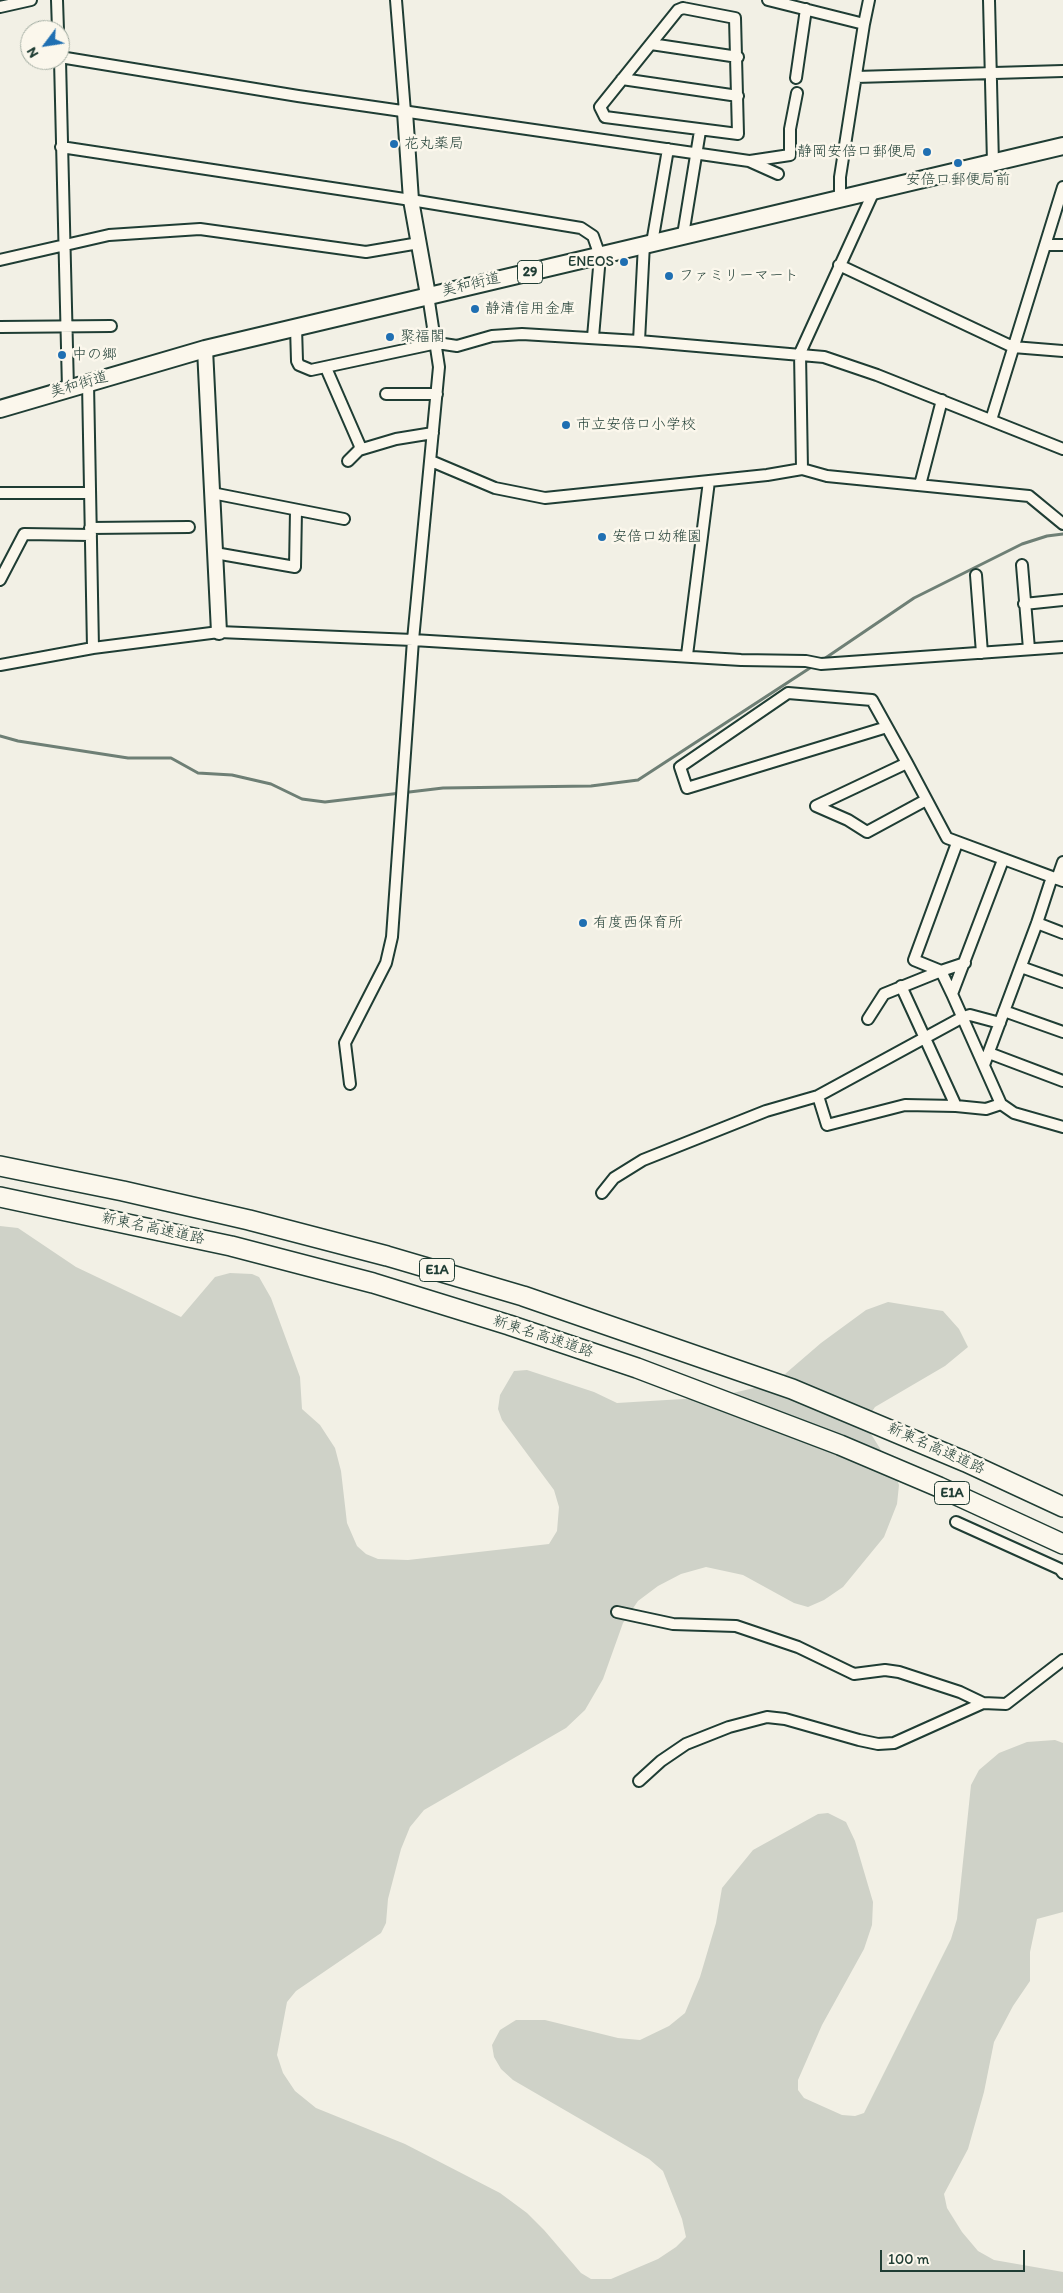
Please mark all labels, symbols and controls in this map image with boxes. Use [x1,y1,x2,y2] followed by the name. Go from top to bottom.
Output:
[20,20,70,70] north arrow
[23,44,42,61] text: N
[404,135,464,153] place label: 花丸薬局
[388,138,400,150] marker: 花丸薬局
[797,143,917,161] place label: 静岡安倍口郵便局
[921,146,933,158] marker: 静岡安倍口郵便局
[952,157,964,169] marker: 安倍口郵便局前
[906,171,1010,189] place label: 安倍口郵便局前
[568,253,614,271] place label: ENEOS
[618,256,630,268] marker: ENEOS
[518,260,542,284] road number: 29
[679,267,799,285] place label: ファミリーマート
[440,269,502,301] street label: 美和街道
[663,270,675,282] marker: ファミリーマート
[485,300,575,318] place label: 静清信用金庫
[469,303,481,315] marker: 静清信用金庫
[400,328,445,346] place label: 聚福閣
[384,331,396,343] marker: 聚福閣
[72,346,117,364] place label: 中の郷
[56,349,68,361] marker: 中の郷
[48,368,110,402] street label: 美和街道
[576,416,696,434] place label: 市立安倍口小学校
[560,419,572,431] marker: 市立安倍口小学校
[612,528,702,546] place label: 安倍口幼稚園
[596,531,608,543] marker: 安倍口幼稚園
[593,914,683,932] place label: 有度西保育所
[577,917,589,929] marker: 有度西保育所
[100,1209,206,1249] street label: 新東名高速道路
[420,1258,454,1282] road number: E1A
[490,1312,596,1362] street label: 新東名高速道路
[884,1419,988,1479] street label: 新東名高速道路
[934,1482,970,1505] road number: E1A
[883,2240,1028,2272] scale bar
[888,2250,929,2268] text: 100 m

